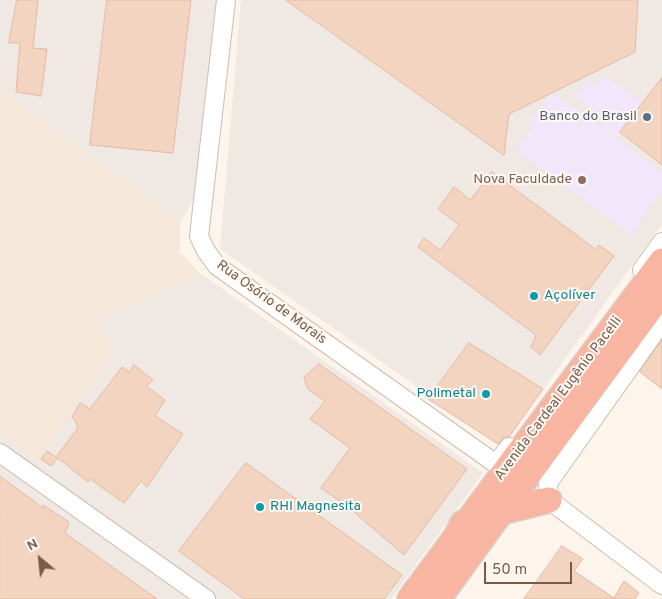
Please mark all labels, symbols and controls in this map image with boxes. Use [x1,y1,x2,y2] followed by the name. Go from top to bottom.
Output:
[539,109,637,125] place label: Banco do Brasil
[641,111,653,123] marker: Banco do Brasil
[473,172,572,188] place label: Nova Faculdade
[576,174,588,186] marker: Nova Faculdade
[213,257,329,349] street label: Rua Osório de Morais
[544,288,596,304] place label: Açolíver
[528,290,540,302] marker: Açolíver
[492,314,626,484] street label: Avenida Cardeal Eugênio Pacelli
[416,386,476,402] place label: Polimetal
[480,388,492,400] marker: Polimetal
[270,499,361,515] place label: RHI Magnesita
[254,501,266,513] marker: RHI Magnesita
[15,534,65,584] north arrow
[24,535,41,555] text: N
[487,552,574,584] scale bar
[492,561,527,580] text: 50 m

